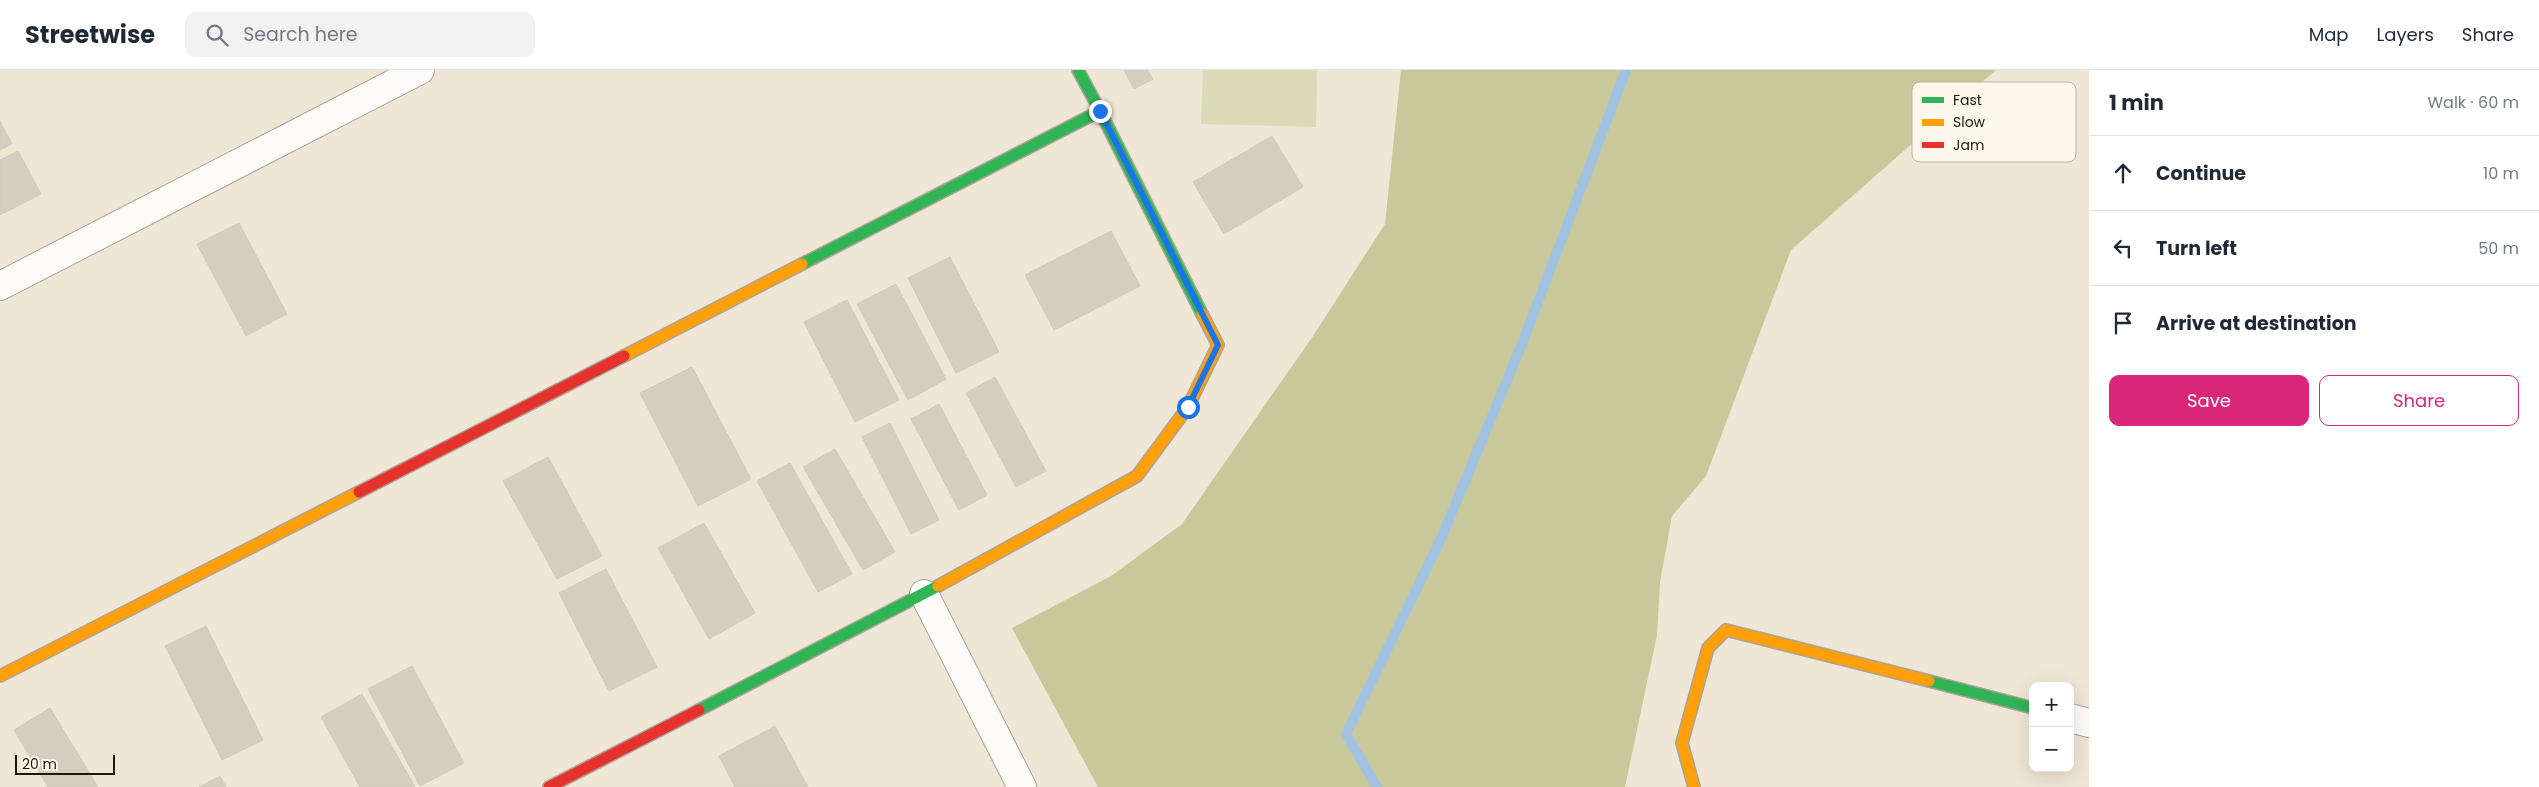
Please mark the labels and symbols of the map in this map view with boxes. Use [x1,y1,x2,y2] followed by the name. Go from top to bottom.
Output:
[1912,82,2076,162] legend
[1953,90,1982,110] text: Fast
[1089,100,1112,123] route end
[1953,112,1986,132] text: Slow
[1953,135,1984,155] text: Jam
[1177,396,1200,419] route start
[15,752,115,775] scale bar

